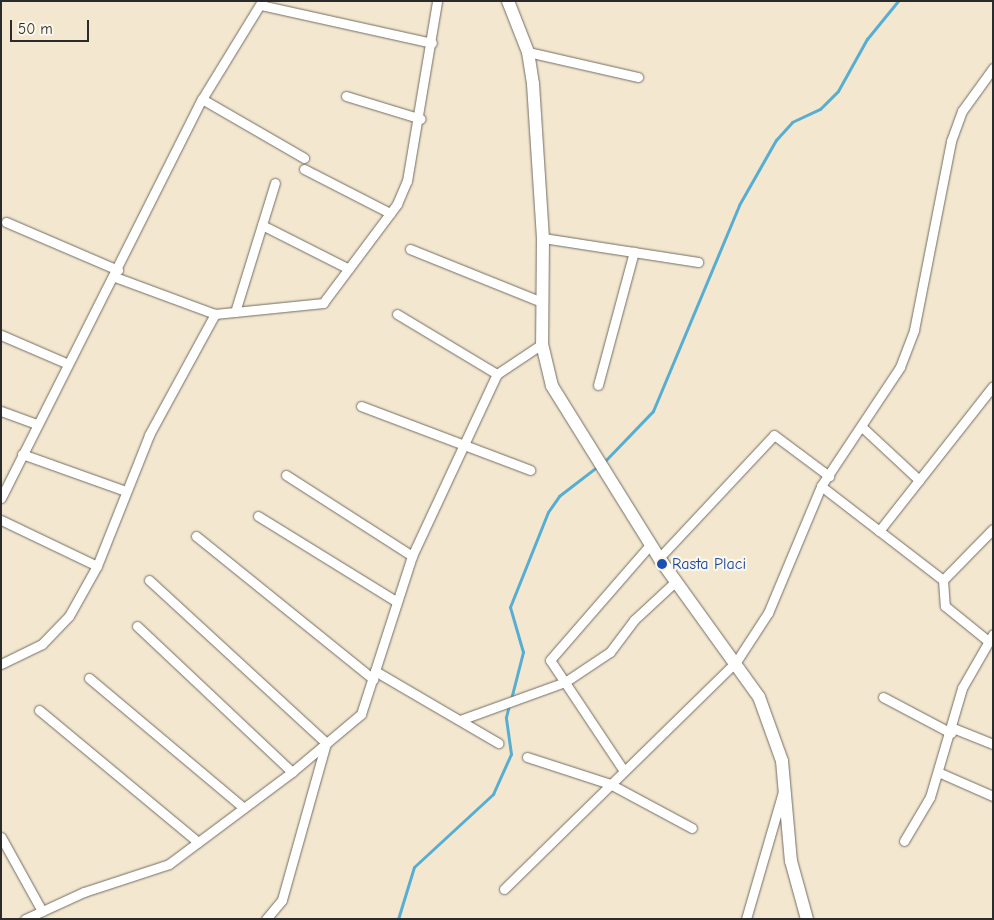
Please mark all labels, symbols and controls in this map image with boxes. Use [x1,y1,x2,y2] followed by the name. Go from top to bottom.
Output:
[12,10,91,42] scale bar
[18,20,53,38] text: 50 m
[672,554,746,574] place label: Rasta Placi
[656,558,668,570] marker: Rasta Placi

